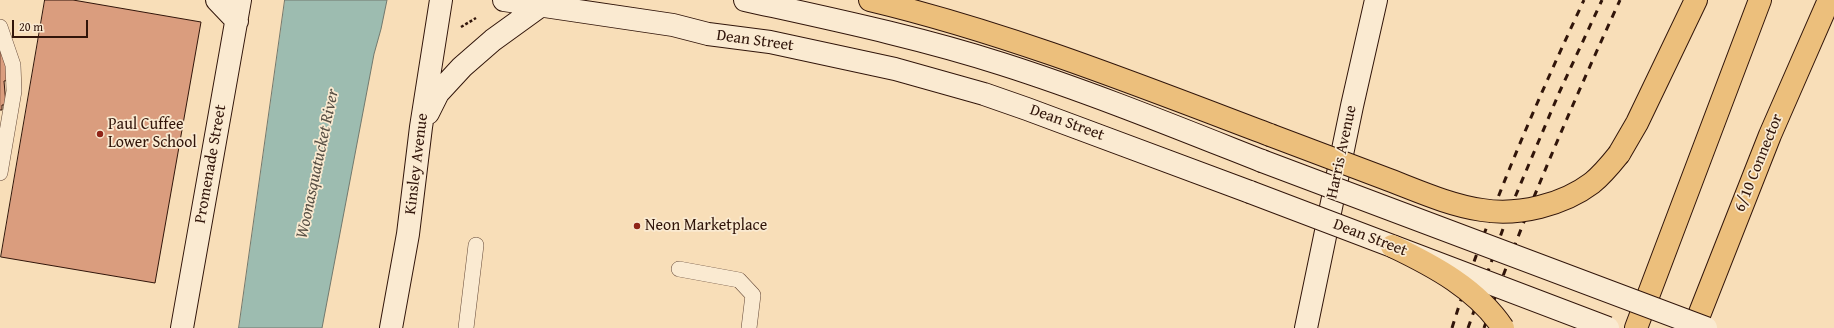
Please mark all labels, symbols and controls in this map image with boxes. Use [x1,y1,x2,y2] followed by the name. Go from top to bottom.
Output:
[14,12,90,38] scale bar
[19,18,43,35] text: 20 m
[715,26,795,56] street label: Dean Street
[292,87,344,241] water label: Woonasquatucket River
[1027,101,1107,145] street label: Dean Street
[191,103,231,225] street label: Promenade Street
[1323,104,1361,200] street label: Harris Avenue
[1731,111,1787,215] street label: 6/10 Connector
[401,112,433,216] street label: Kinsley Avenue
[108,115,197,153] place label: Paul Cuffee Lower School
[95,129,105,139] marker: Paul Cuffee Lower School
[1330,215,1410,261] street label: Dean Street
[645,216,767,236] place label: Neon Marketplace
[632,221,642,231] marker: Neon Marketplace

